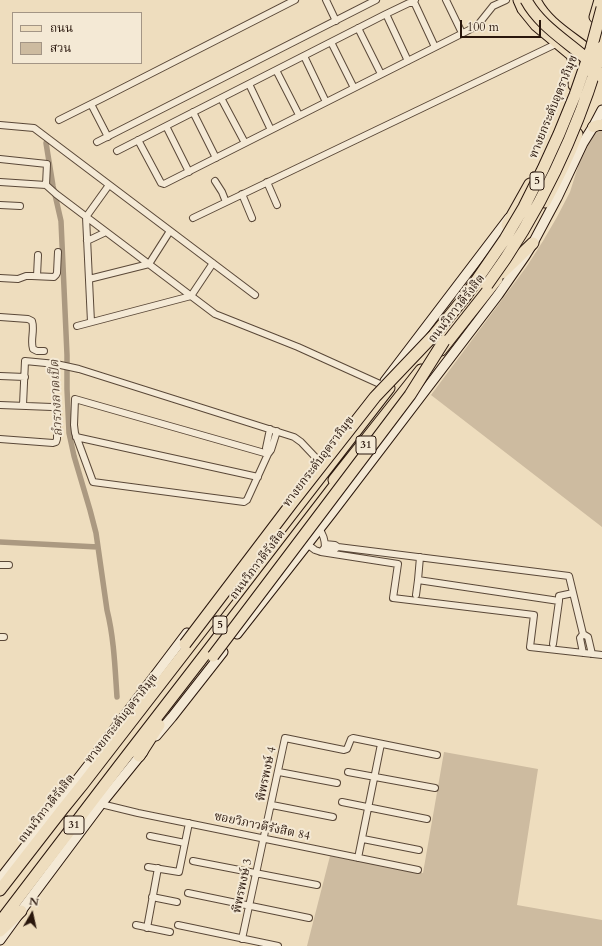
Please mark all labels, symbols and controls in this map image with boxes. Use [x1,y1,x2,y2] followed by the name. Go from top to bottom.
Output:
[12,12,142,64] legend
[462,12,543,38] scale bar
[467,19,499,35] text: 100 m
[50,20,73,36] text: ถนน
[50,40,71,56] text: สวน
[527,53,581,161] street label: ทางยกระดับอุตราภิมุข
[530,172,544,190] road number: 5
[426,272,488,346] street label: ถนนวิภาวดีรังสิต
[47,359,67,437] water label: ลำรางลาดเป็ด
[280,414,358,510] street label: ทางยกระดับอุตราภิมุข
[356,436,376,454] road number: 31
[227,527,289,603] street label: ถนนวิภาวดีรังสิต
[213,616,227,634] road number: 5
[82,671,162,767] street label: ทางยกระดับอุตราภิมุข
[254,745,280,803] street label: พิพรพงษ์ 4
[16,772,78,846] street label: ถนนวิภาวดีรังสิต
[213,810,311,844] street label: ซอยวิภาวดีรังสิต 84
[64,816,84,834] road number: 31
[230,857,256,915] street label: พิพรพงษ์ 3
[28,893,40,910] text: N
[12,894,52,934] north arrow

